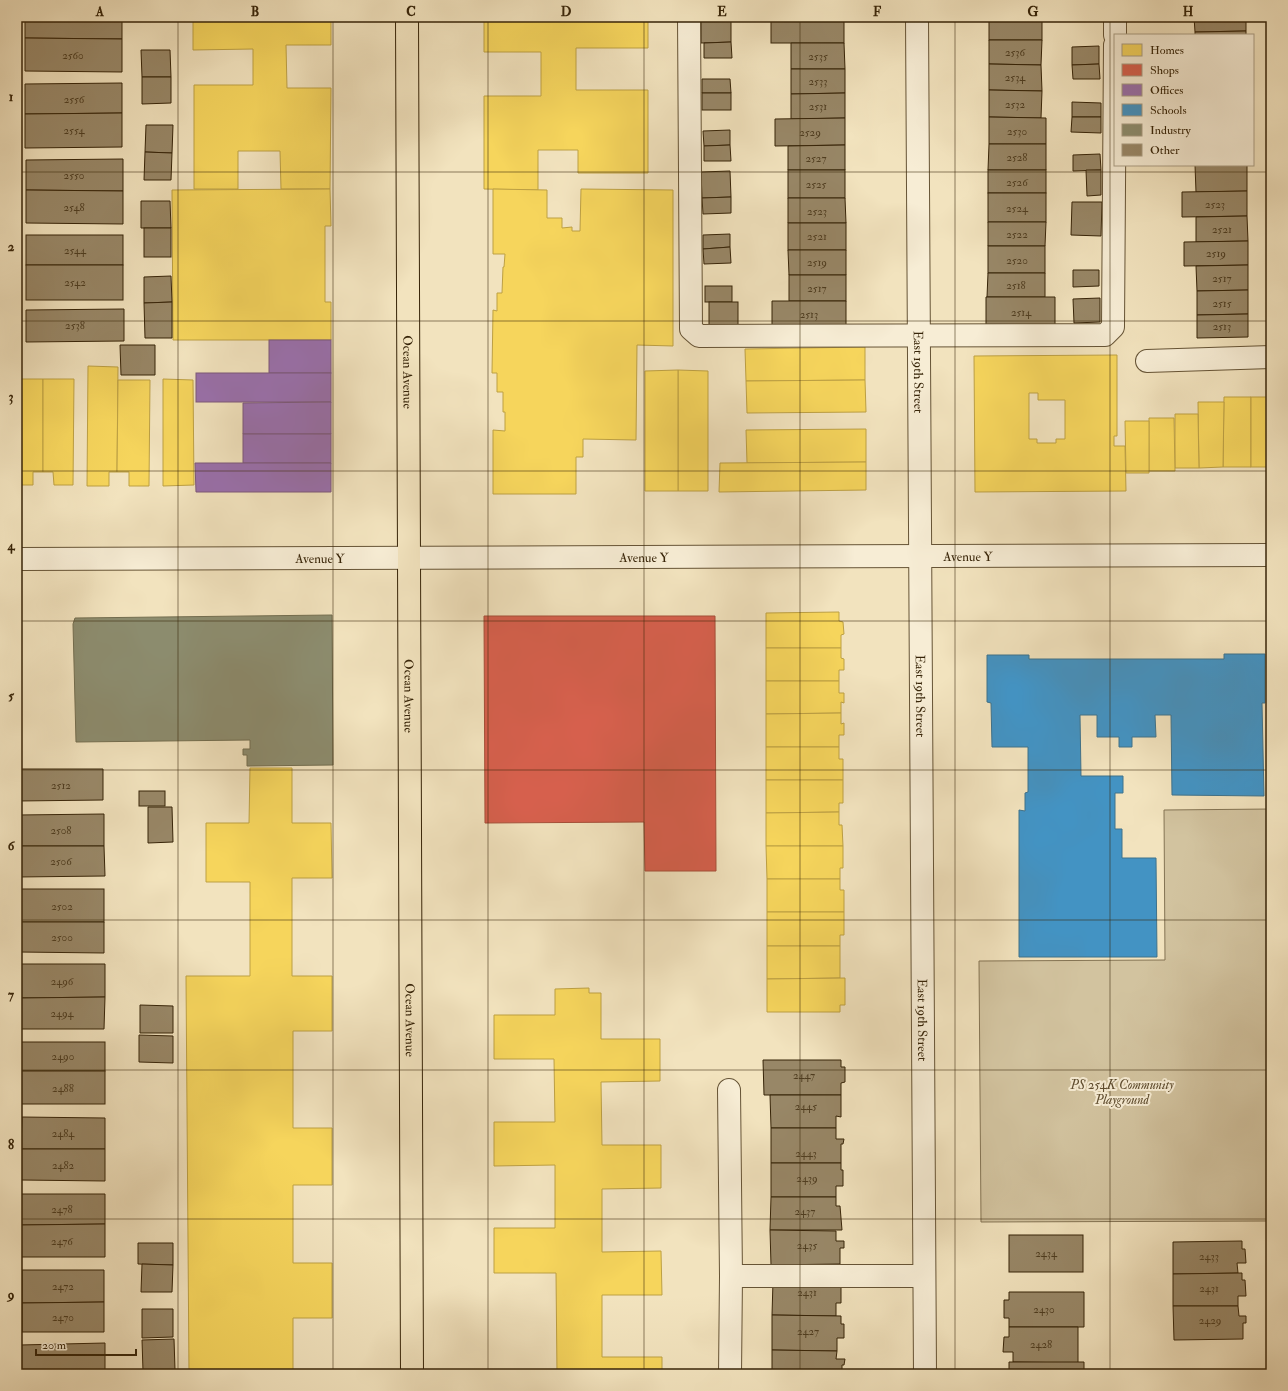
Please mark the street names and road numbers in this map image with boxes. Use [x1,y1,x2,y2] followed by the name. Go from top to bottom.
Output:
[910,331,926,413] street label: East 19th Street
[399,335,415,409] street label: Ocean Avenue
[942,549,994,565] street label: Avenue Y
[618,550,670,566] street label: Avenue Y
[294,551,346,567] street label: Avenue Y
[912,655,928,737] street label: East 19th Street
[400,659,417,733] street label: Ocean Avenue
[914,979,930,1061] street label: East 19th Street
[402,983,418,1057] street label: Ocean Avenue

